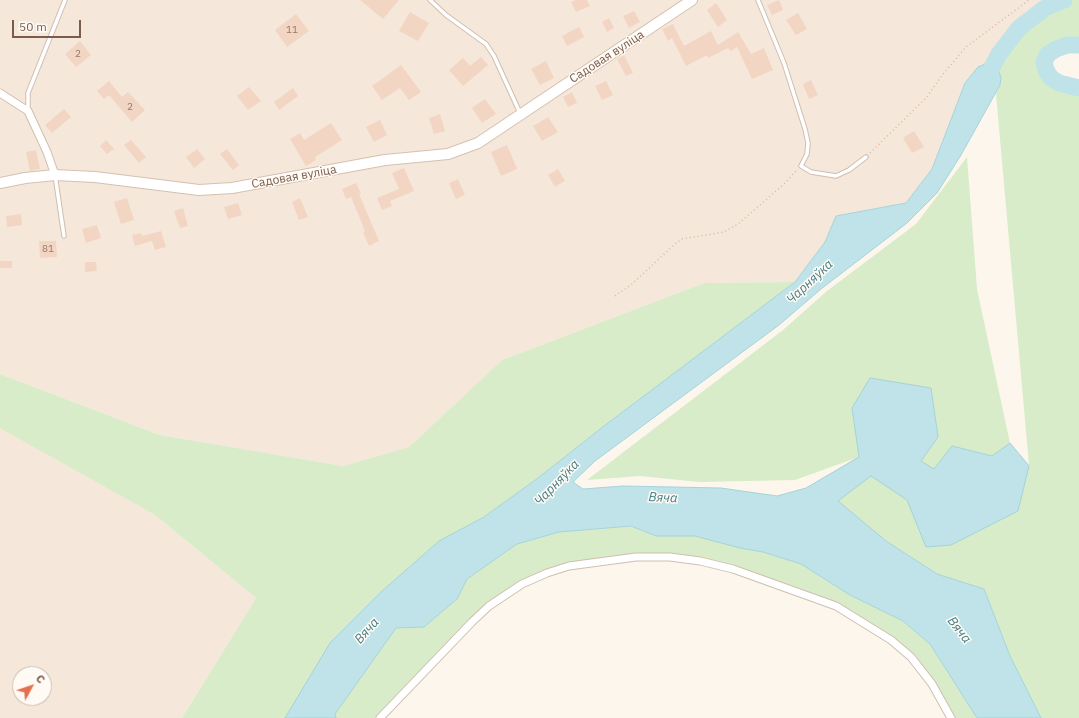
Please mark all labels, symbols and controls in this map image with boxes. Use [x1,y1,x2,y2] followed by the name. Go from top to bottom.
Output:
[14,12,83,38] scale bar
[19,19,47,34] text: 50 m
[286,24,298,36] house number: 11
[567,28,647,86] street label: Садовая вуліца
[75,48,81,60] house number: 2
[127,101,133,113] house number: 2
[250,162,338,192] street label: Садовая вуліца
[42,243,54,255] house number: 81
[784,257,836,307] water label: Чарняўка
[531,457,583,509] water label: Чарняўка
[648,489,678,507] water label: Вяча
[944,614,974,646] water label: Вяча
[352,615,382,647] water label: Вяча
[12,666,52,706] north arrow
[33,672,48,686] text: С

